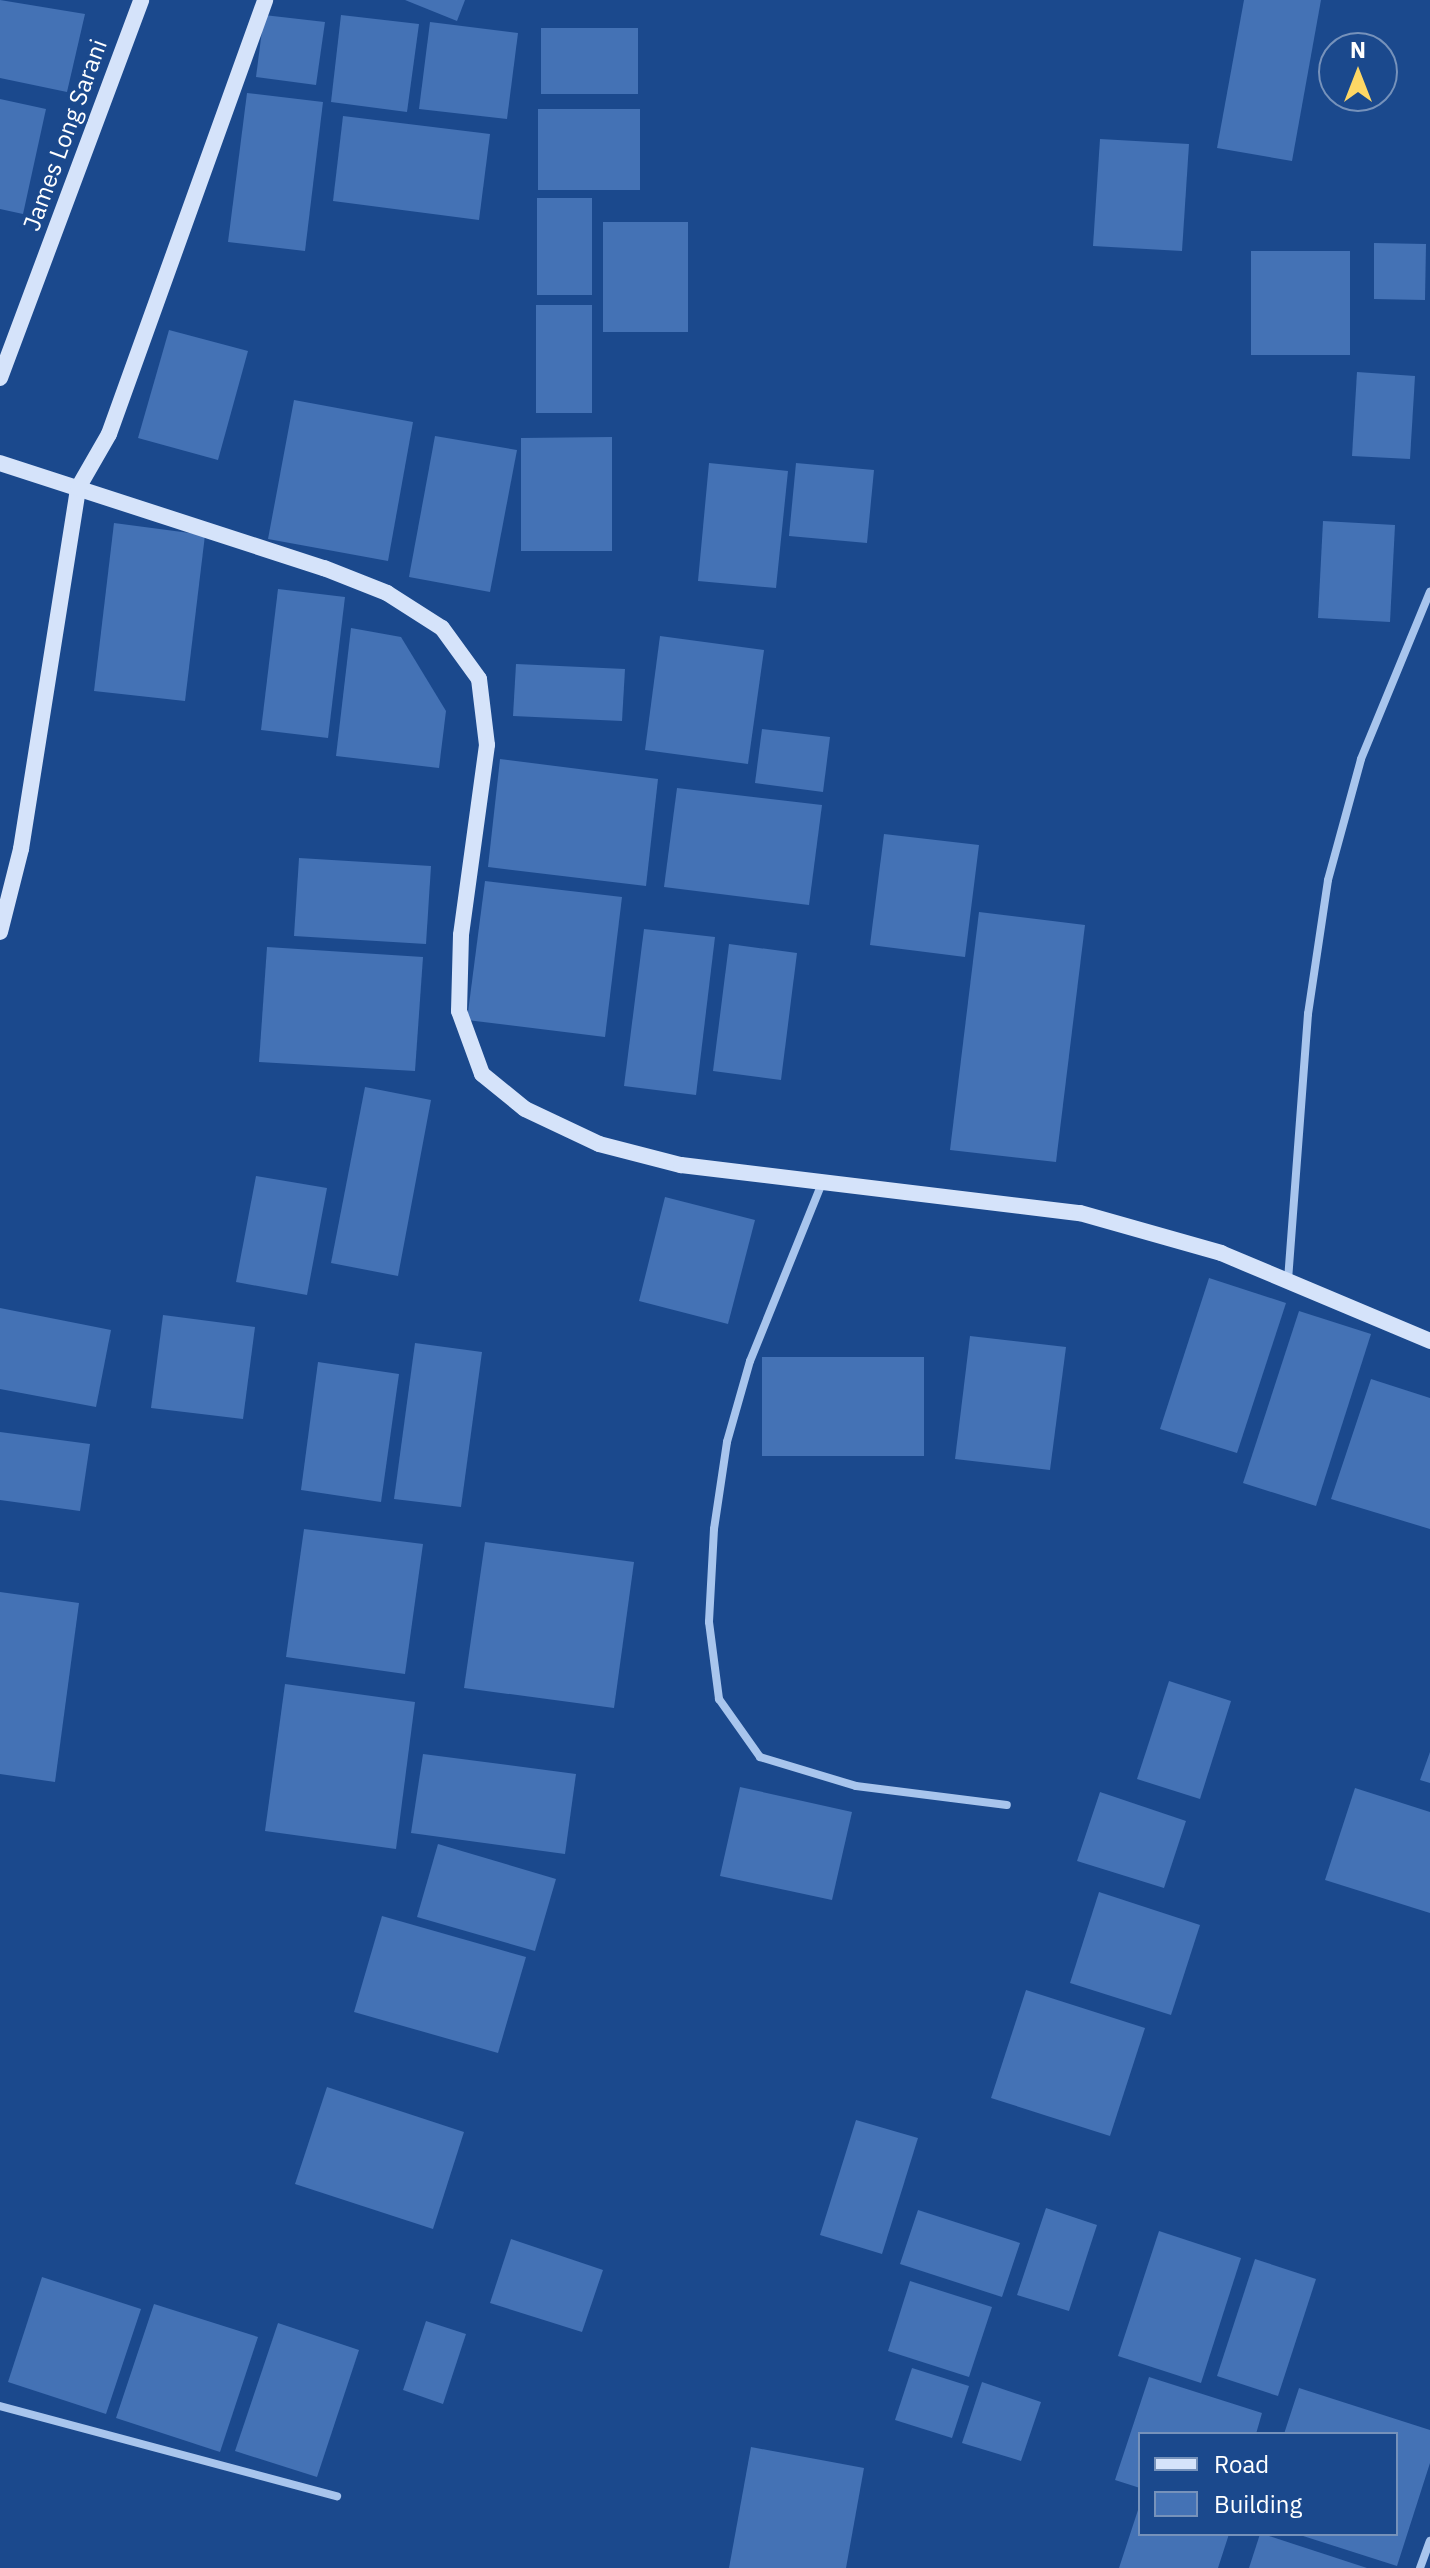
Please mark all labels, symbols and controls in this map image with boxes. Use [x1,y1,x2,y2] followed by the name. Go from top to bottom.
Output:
[1318,32,1398,112] north arrow
[17,35,113,235] street label: James Long Sarani
[1350,35,1366,64] text: N
[1138,2432,1398,2536] legend
[1214,2448,1269,2480] text: Road
[1214,2488,1302,2520] text: Building

